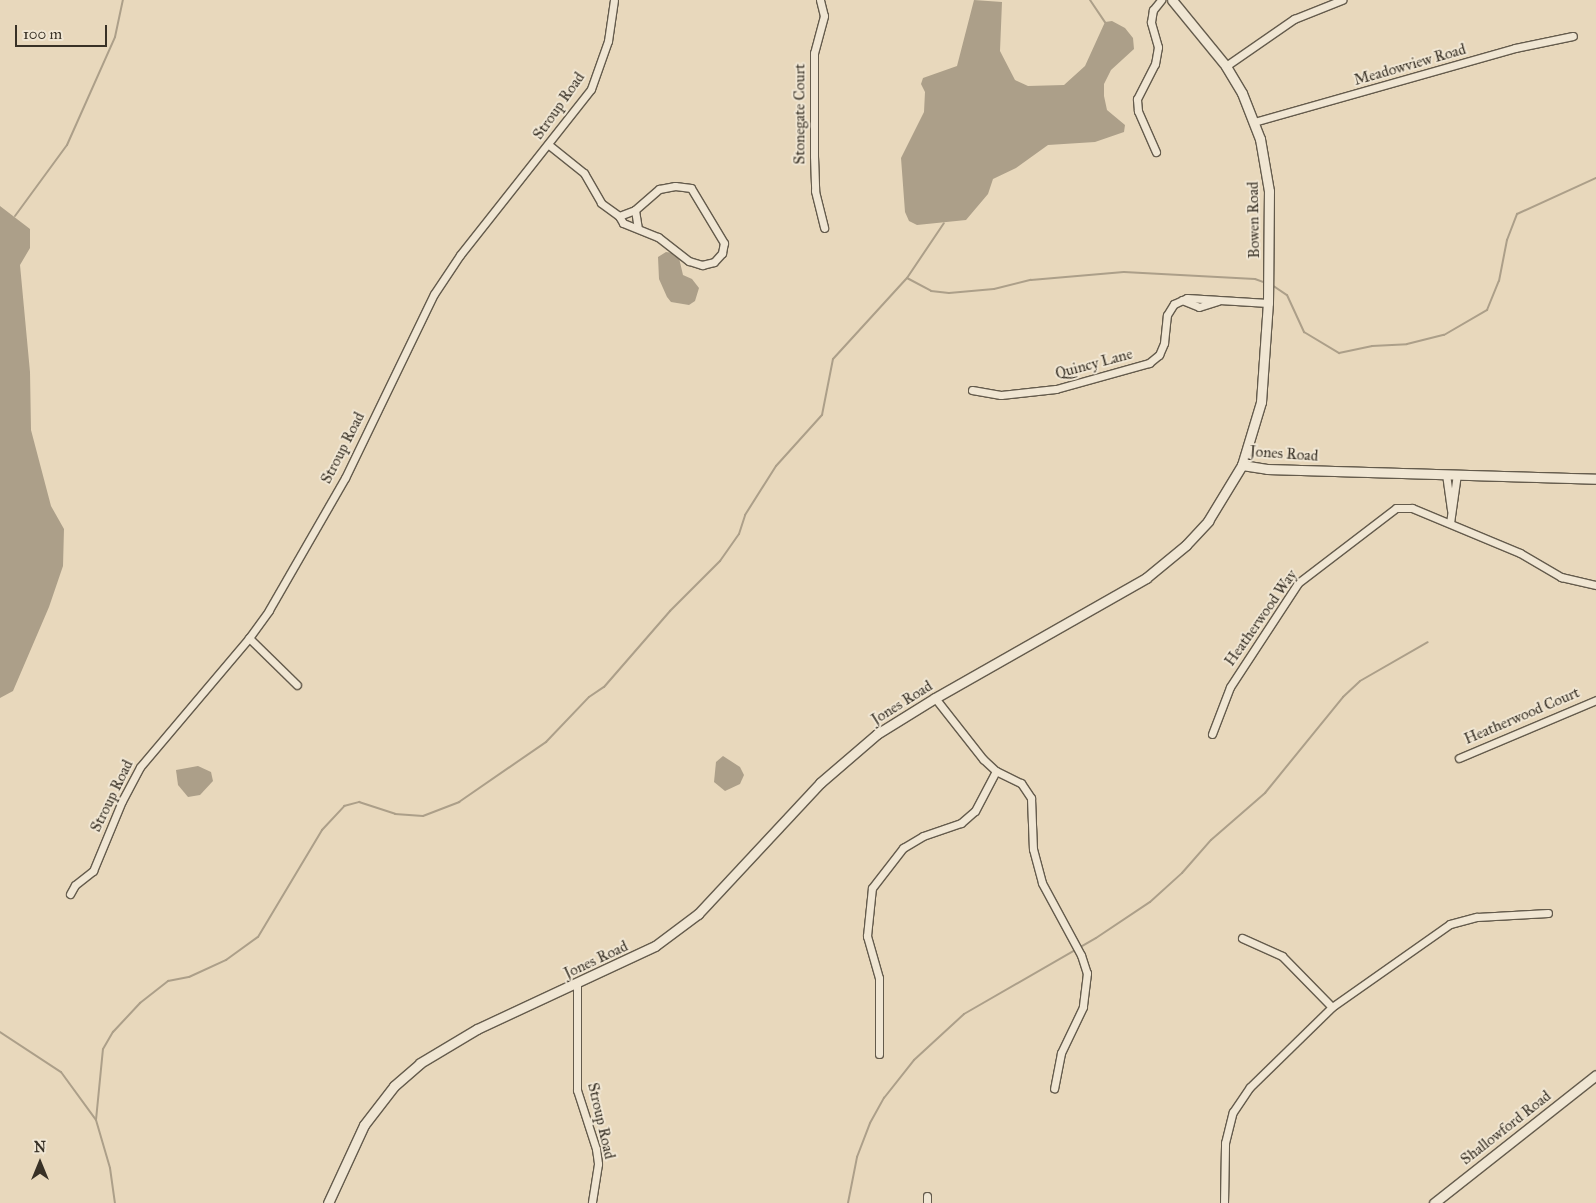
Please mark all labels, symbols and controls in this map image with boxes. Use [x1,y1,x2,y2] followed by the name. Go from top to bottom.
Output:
[18,15,110,47] scale bar
[23,25,62,43] text: 100 m
[1352,40,1468,90] street label: Meadowview Road
[791,64,809,164] street label: Stonegate Court
[529,69,589,143] street label: Stroup Road
[1244,181,1264,259] street label: Bowen Road
[1053,345,1135,383] street label: Quincy Lane
[317,409,369,487] street label: Stroup Road
[1249,443,1319,465] street label: Jones Road
[1221,566,1301,670] street label: Heatherwood Way
[868,677,936,729] street label: Jones Road
[1462,684,1582,748] street label: Heatherwood Court
[87,757,137,835] street label: Stroup Road
[561,937,631,983] street label: Jones Road
[583,1081,619,1161] street label: Stroup Road
[1457,1087,1555,1169] street label: Shallowford Road
[15,1138,65,1188] north arrow
[34,1139,46,1156] text: N

